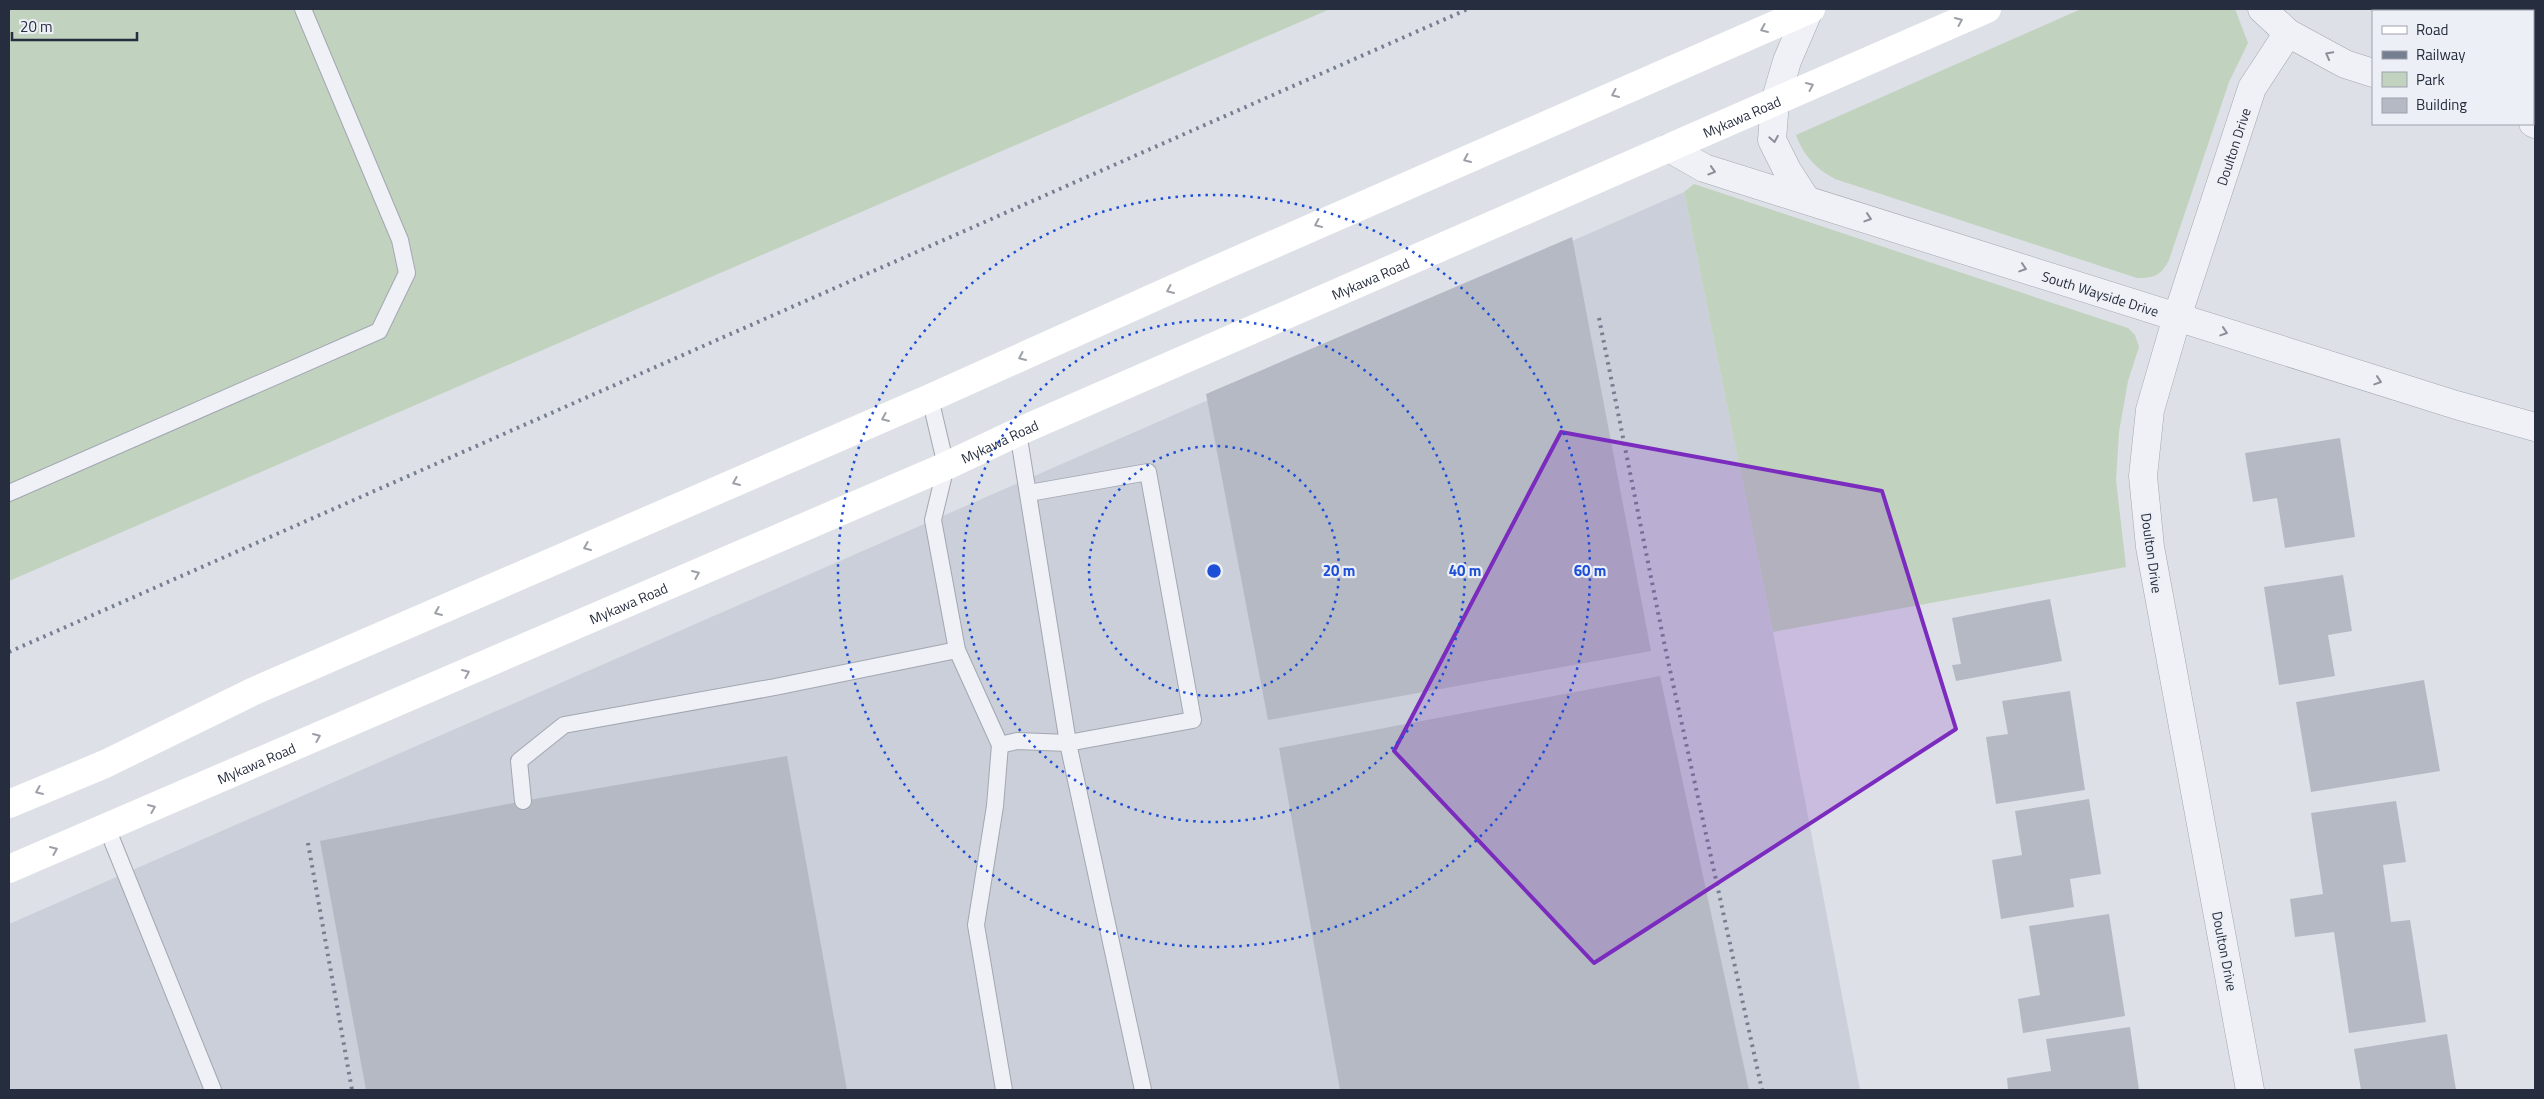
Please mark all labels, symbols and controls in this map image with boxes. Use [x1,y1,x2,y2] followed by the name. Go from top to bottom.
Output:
[12,10,138,42] scale bar
[2372,10,2534,125] legend
[20,15,53,38] text: 20 m
[1954,16,1963,27] one-way arrow
[2416,18,2448,41] text: Road
[1761,23,1769,33] one-way arrow
[2416,43,2466,66] text: Railway
[2326,51,2335,61] one-way arrow
[2416,68,2445,91] text: Park
[1805,82,1814,93] one-way arrow
[1611,87,1620,98] one-way arrow
[1699,90,1784,142] street label: Mykawa Road
[2416,93,2467,116] text: Building
[2210,105,2255,188] street label: Doulton Drive
[1769,135,1779,143] one-way arrow
[1463,153,1472,164] one-way arrow
[1708,165,1716,175] one-way arrow
[1863,213,1871,223] one-way arrow
[1314,218,1323,229] one-way arrow
[1328,252,1413,304] street label: Mykawa Road
[2018,262,2026,272] one-way arrow
[2039,265,2162,321] street label: South Wayside Drive
[1166,283,1175,294] one-way arrow
[2219,326,2227,336] one-way arrow
[1018,350,1027,361] one-way arrow
[2374,375,2382,385] one-way arrow
[881,411,890,422] one-way arrow
[957,414,1041,468] street label: Mykawa Road
[732,476,741,487] one-way arrow
[2136,512,2168,594] street label: Doulton Drive
[583,541,592,552] one-way arrow
[1323,559,1355,582] text: 20 m
[1449,559,1481,582] text: 40 m
[1574,559,1606,582] text: 60 m
[1205,562,1223,580] centre of rings
[691,570,700,580] one-way arrow
[586,577,671,629] street label: Mykawa Road
[434,605,443,616] one-way arrow
[461,668,470,679] one-way arrow
[312,733,321,744] one-way arrow
[214,737,299,789] street label: Mykawa Road
[35,785,44,796] one-way arrow
[147,804,156,815] one-way arrow
[49,846,58,857] one-way arrow
[2207,909,2243,993] street label: Doulton Drive

